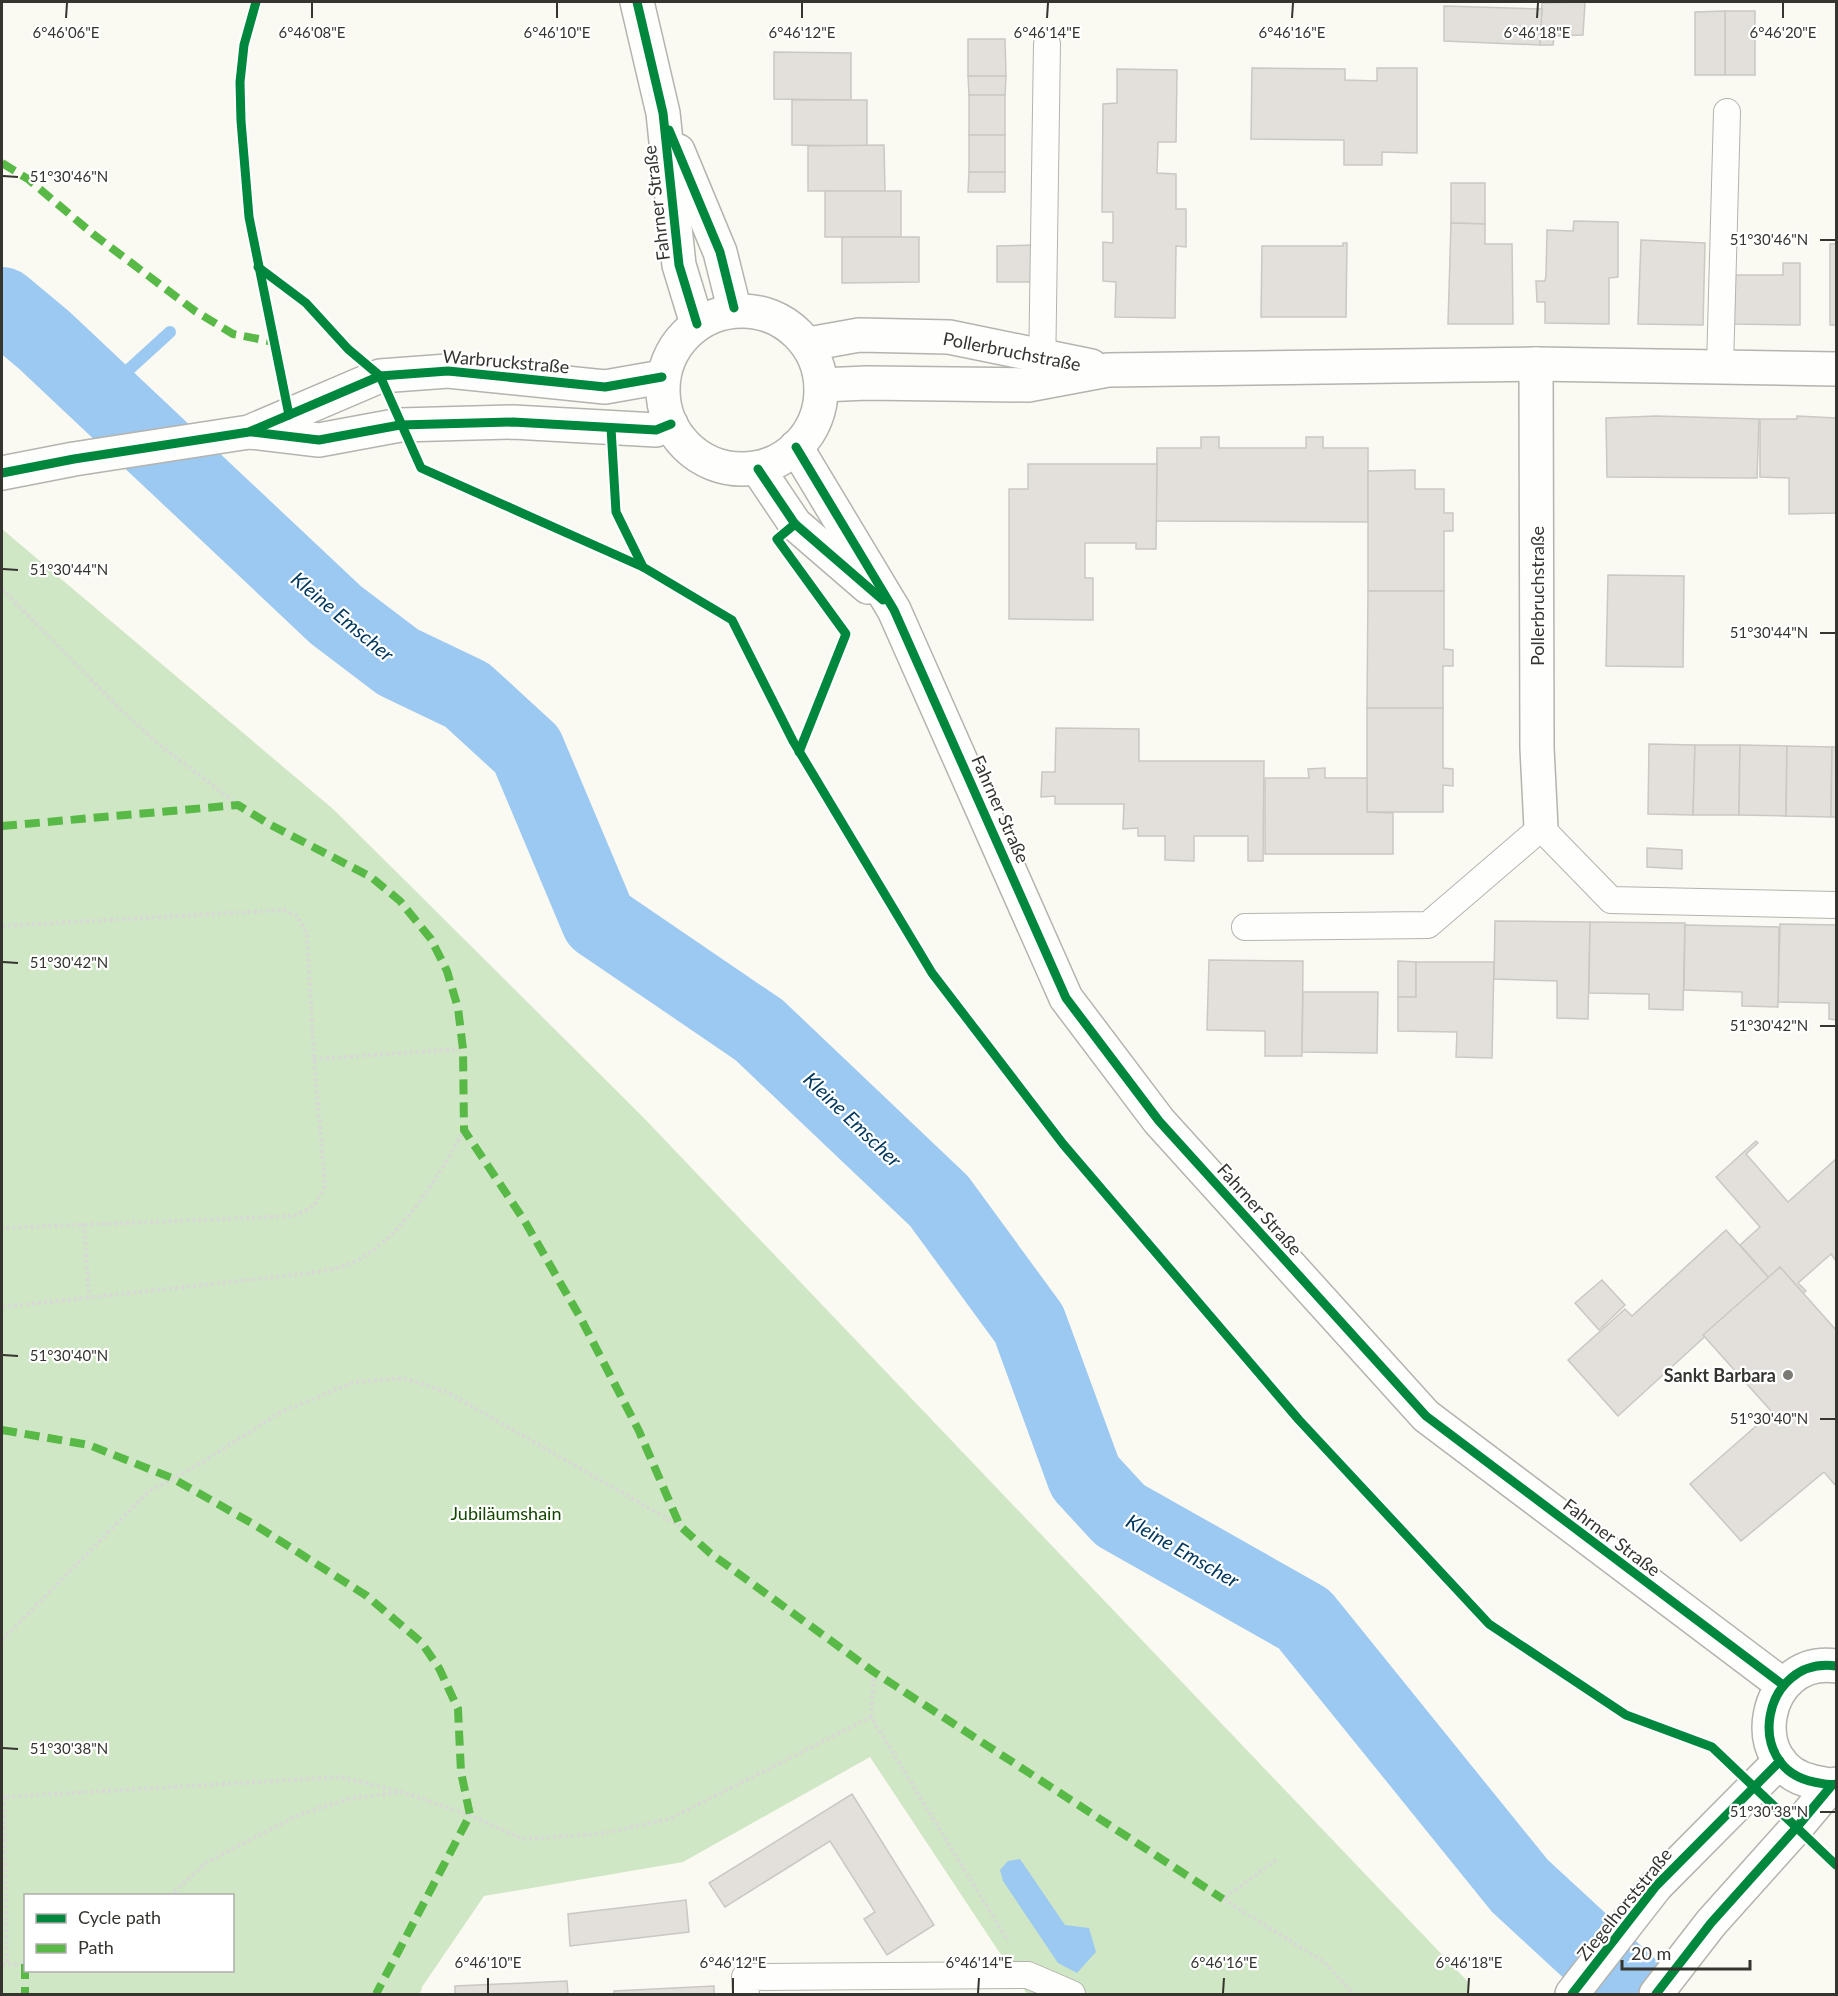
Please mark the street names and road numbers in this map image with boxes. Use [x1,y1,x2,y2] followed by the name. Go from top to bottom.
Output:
[638,144,674,262] street label: Fahrner Straße
[941,327,1083,375] street label: Pollerbruchstraße
[442,345,570,377] street label: Warbruckstraße
[1526,526,1548,666] street label: Pollerbruchstraße
[967,752,1035,866] street label: Fahrner Straße
[1213,1159,1307,1259] street label: Fahrner Straße
[1559,1493,1665,1581] street label: Fahrner Straße
[1572,1843,1676,1965] street label: Ziegelhorststraße

